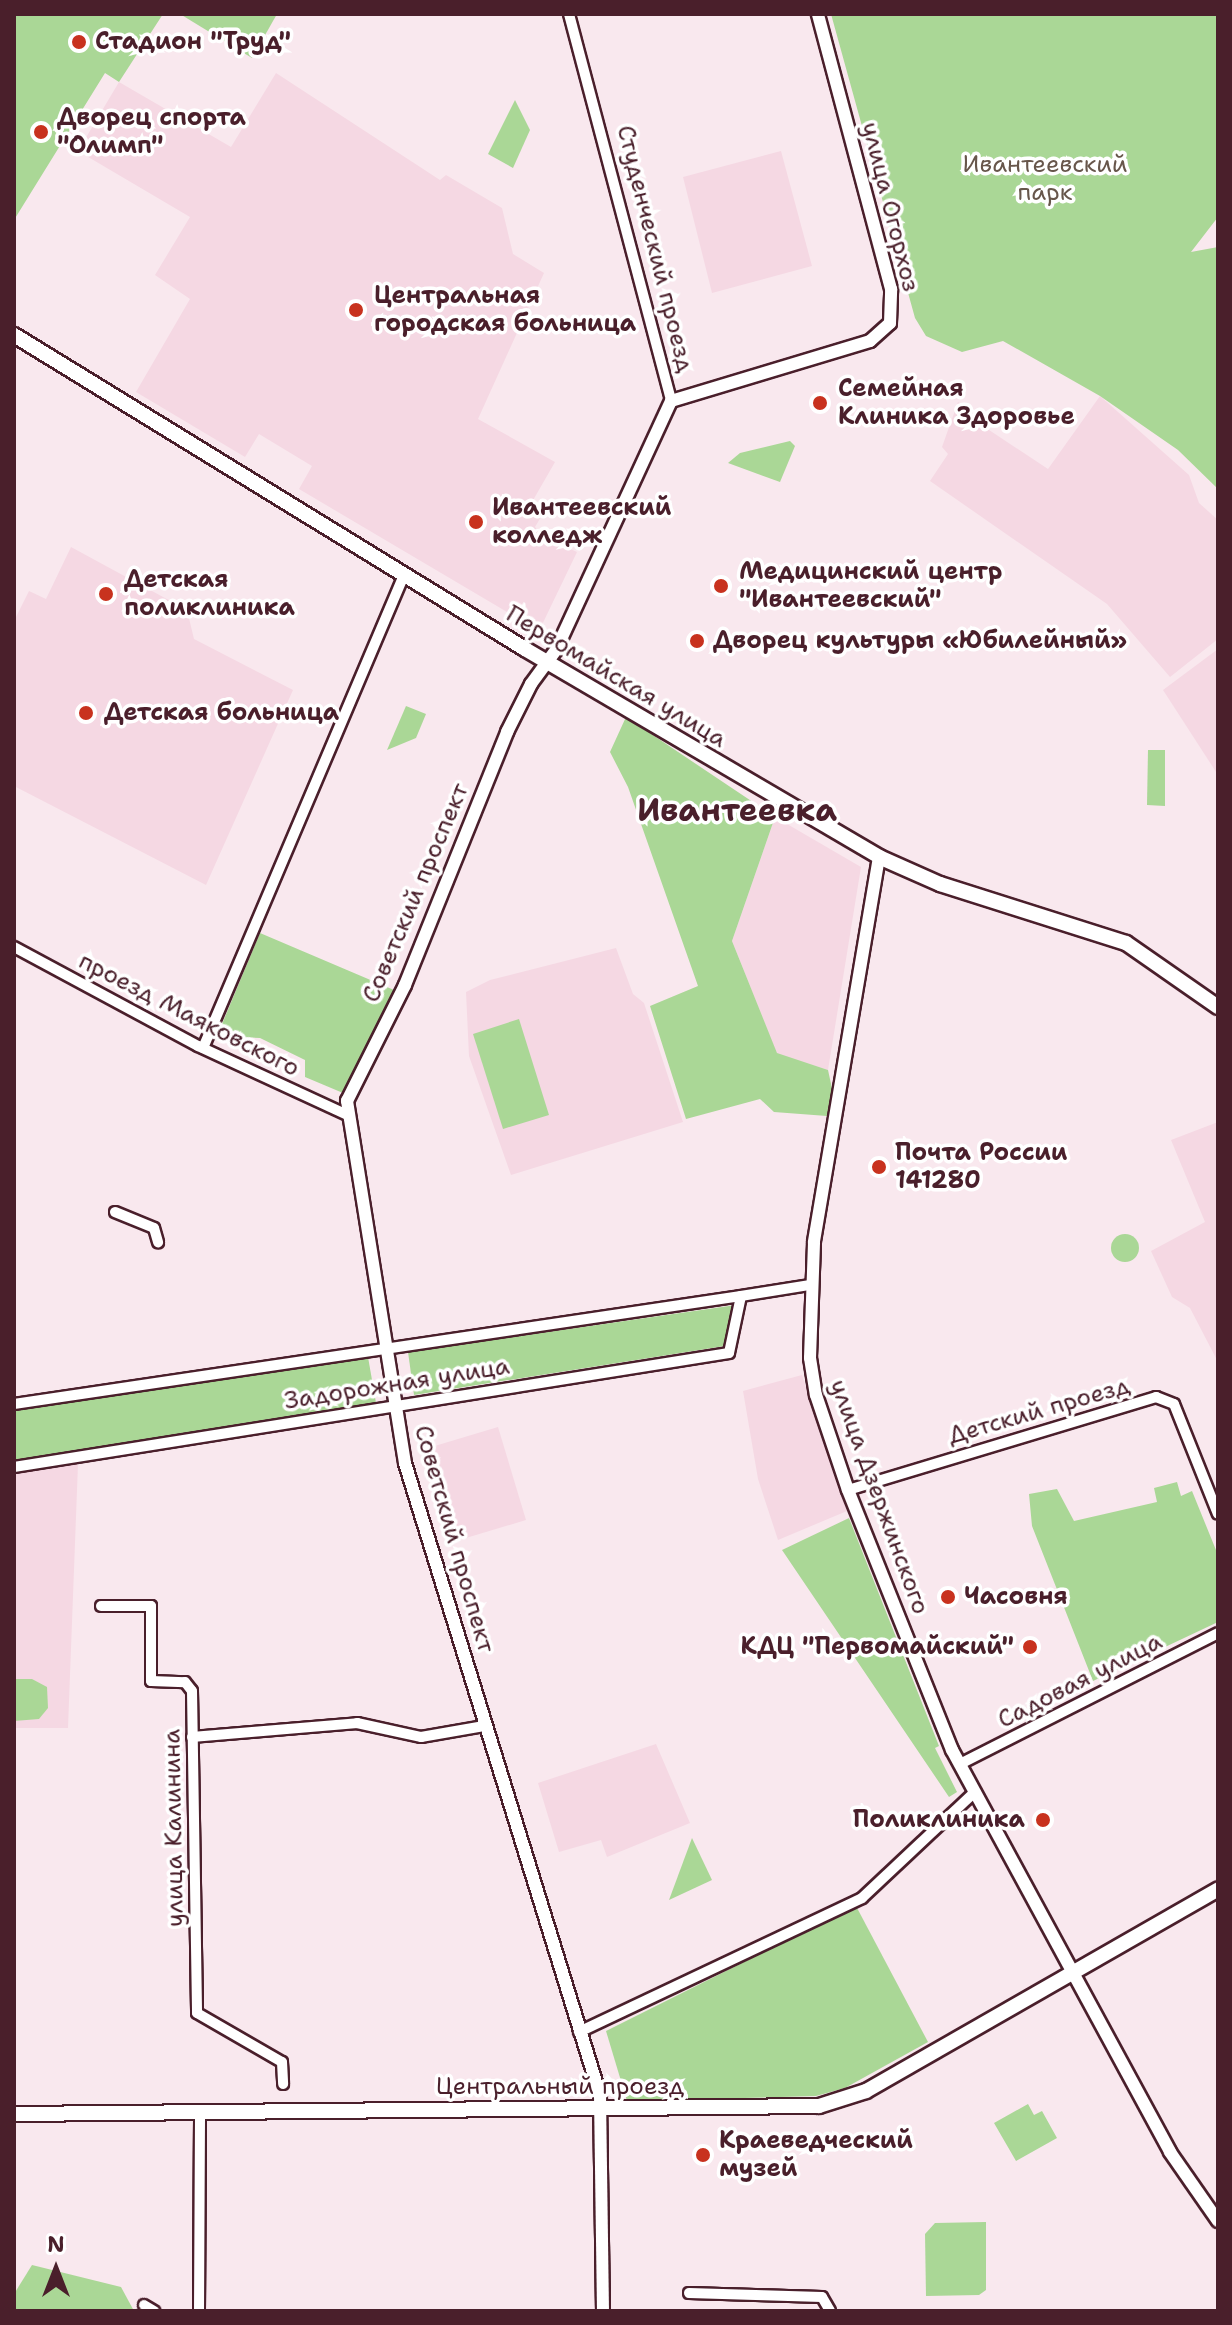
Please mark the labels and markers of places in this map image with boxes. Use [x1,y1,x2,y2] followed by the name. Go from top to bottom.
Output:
[95,28,291,56] place label: Стадион "Труд"
[70,33,88,51] marker: Стадион "Труд"
[57,104,246,160] place label: Дворец спорта "Олимп"
[32,123,50,141] marker: Дворец спорта "Олимп"
[374,282,636,338] place label: Центральная городская больница
[345,299,367,321] marker: Центральная городская больница
[838,375,1075,431] place label: Семейная Клиника Здоровье
[809,392,831,414] marker: Семейная Клиника Здоровье
[492,494,671,550] place label: Ивантеевский колледж
[467,513,485,531] marker: Ивантеевский колледж
[739,558,1002,614] place label: Медицинский центр "Ивантеевский"
[124,566,295,622] place label: Детская поликлиника
[710,575,732,597] marker: Медицинский центр "Ивантеевский"
[95,583,117,605] marker: Детская поликлиника
[713,627,1127,655] place label: Дворец культуры «Юбилейный»
[688,632,706,650] marker: Дворец культуры «Юбилейный»
[104,699,339,727] place label: Детская больница
[75,702,97,724] marker: Детская больница
[895,1139,1067,1195] place label: Почта России 141280
[870,1158,888,1176] marker: Почта России 141280
[964,1583,1068,1611] place label: Часовня
[939,1588,957,1606] marker: Часовня
[741,1633,1014,1661] place label: КДЦ "Первомайский"
[1021,1638,1039,1656] marker: КДЦ "Первомайский"
[853,1806,1025,1834] place label: Поликлиника
[1032,1809,1054,1831] marker: Поликлиника
[719,2127,913,2183] place label: Краеведческий музей
[694,2146,712,2164] marker: Краеведческий музей

